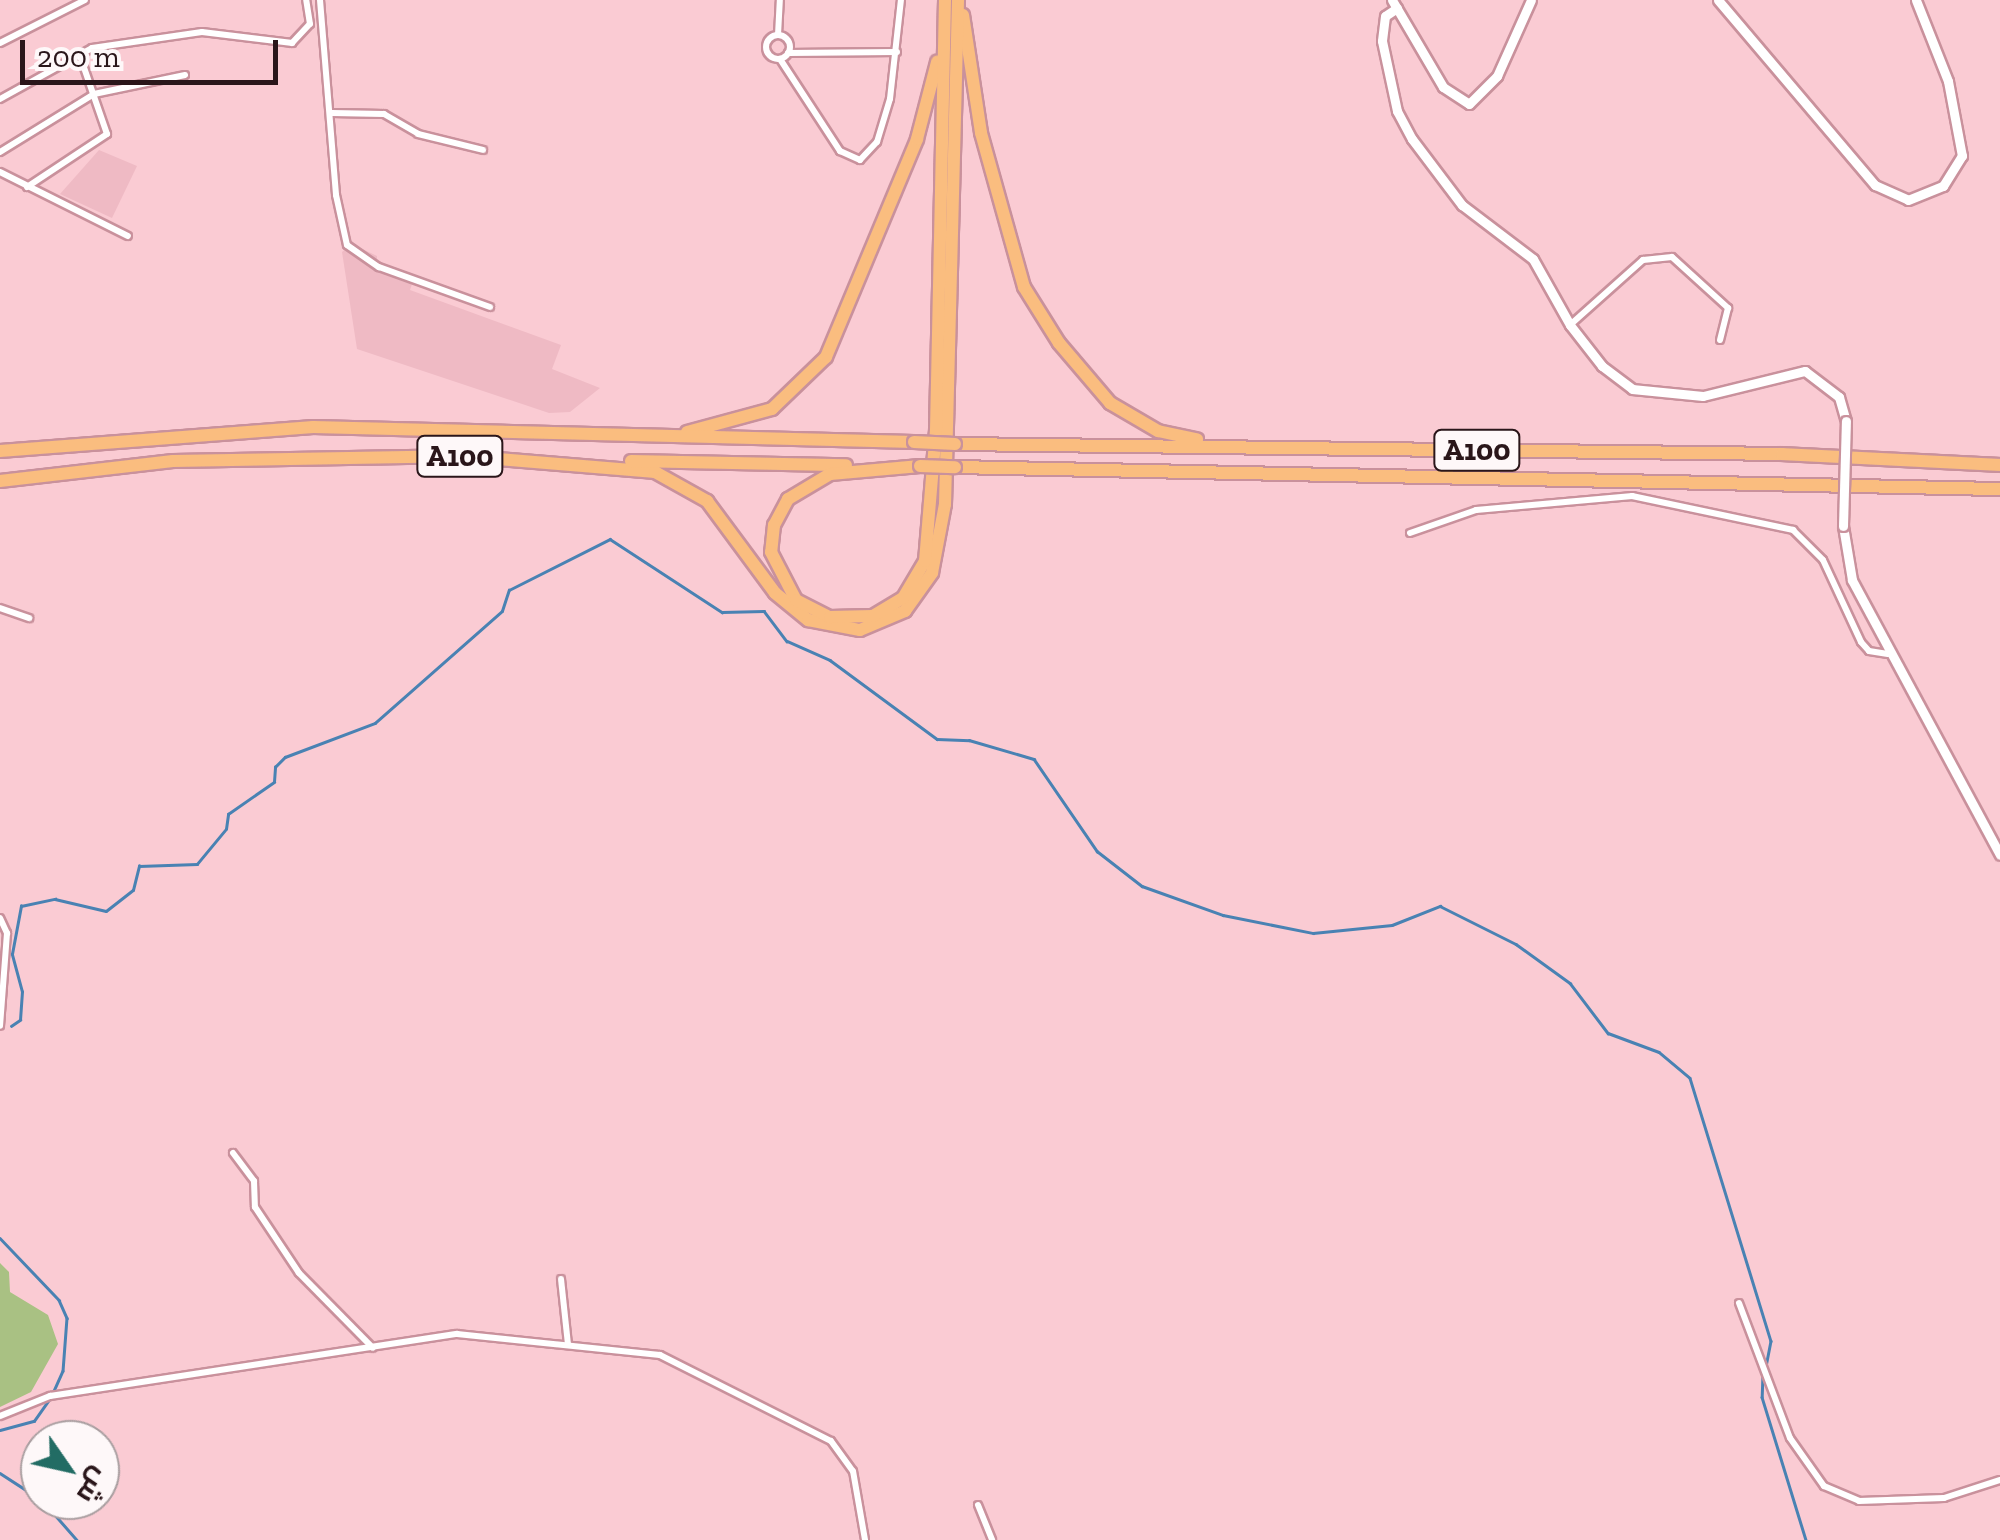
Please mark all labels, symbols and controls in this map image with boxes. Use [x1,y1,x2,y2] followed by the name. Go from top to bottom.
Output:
[25,20,282,82] scale bar
[37,39,120,75] text: 200 m
[1432,425,1522,475] road number: A100
[415,431,505,481] road number: A100
[20,1420,120,1520] north arrow
[70,1462,117,1510] text: ش

